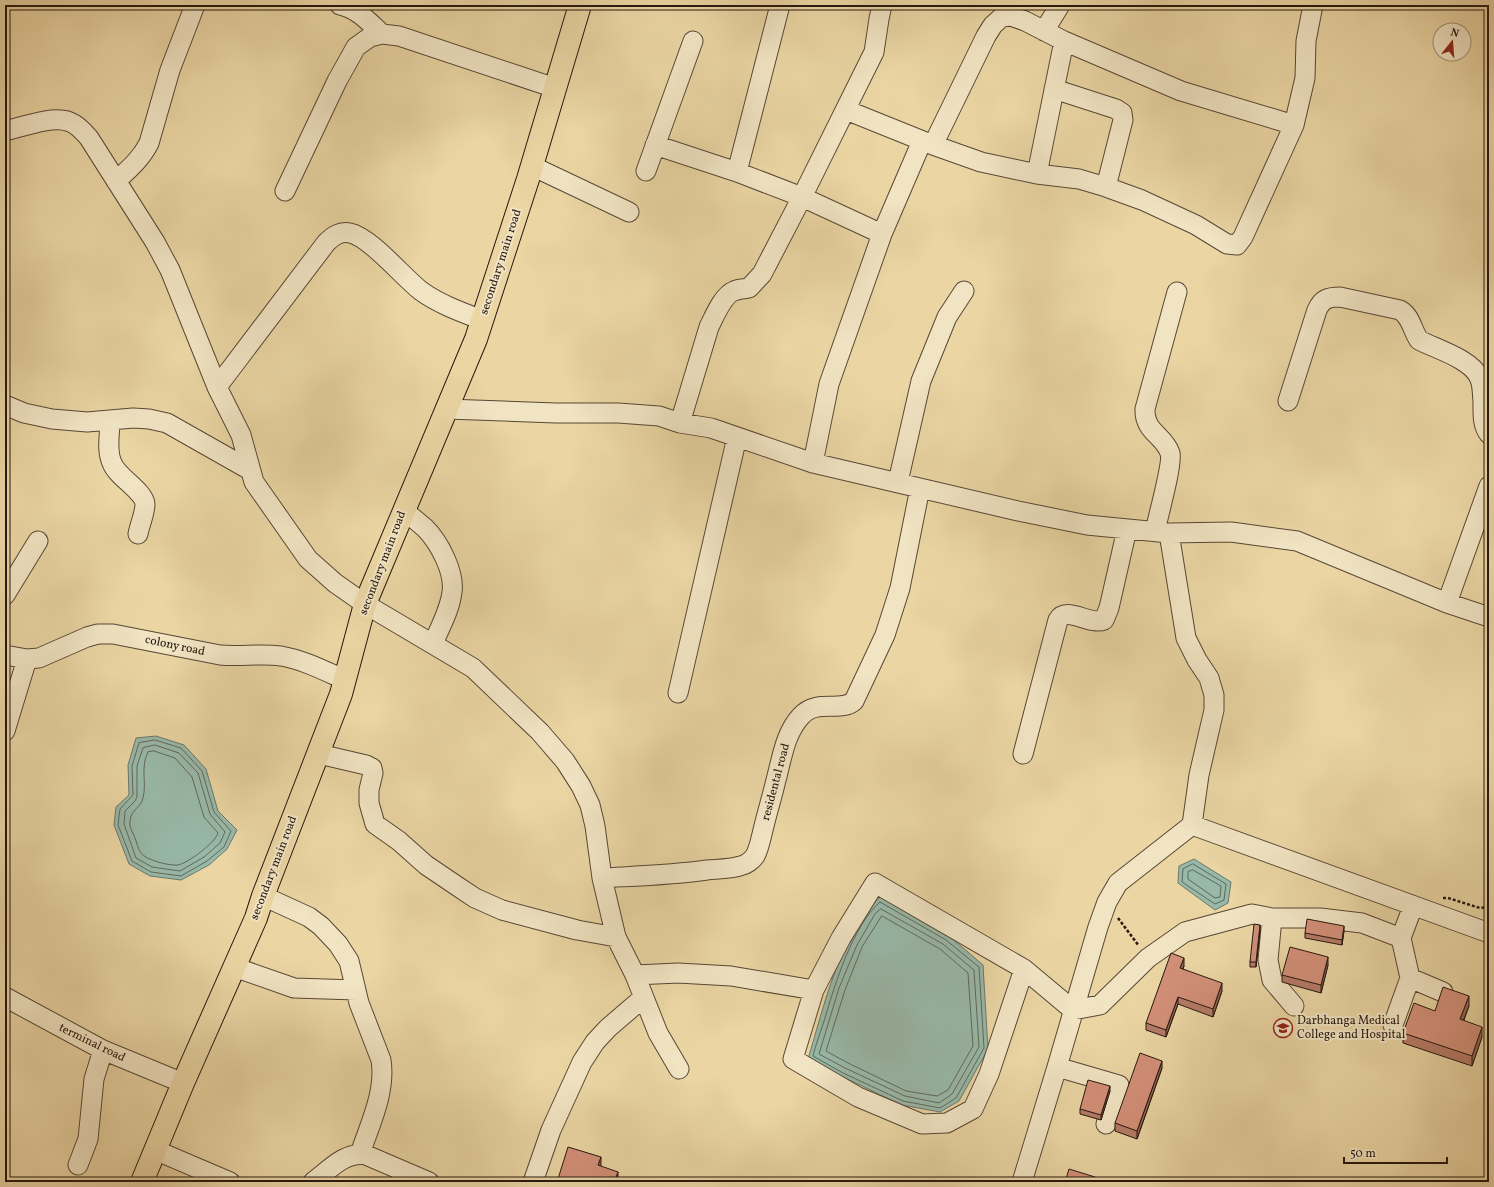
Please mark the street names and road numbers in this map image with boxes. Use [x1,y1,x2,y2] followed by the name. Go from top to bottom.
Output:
[476,207,526,317] street label: secondary main road
[356,509,410,617] street label: secondary main road
[144,632,207,660] street label: colony road
[758,741,794,822] street label: residental road
[247,814,301,922] street label: secondary main road
[56,1020,128,1066] street label: terminal road

